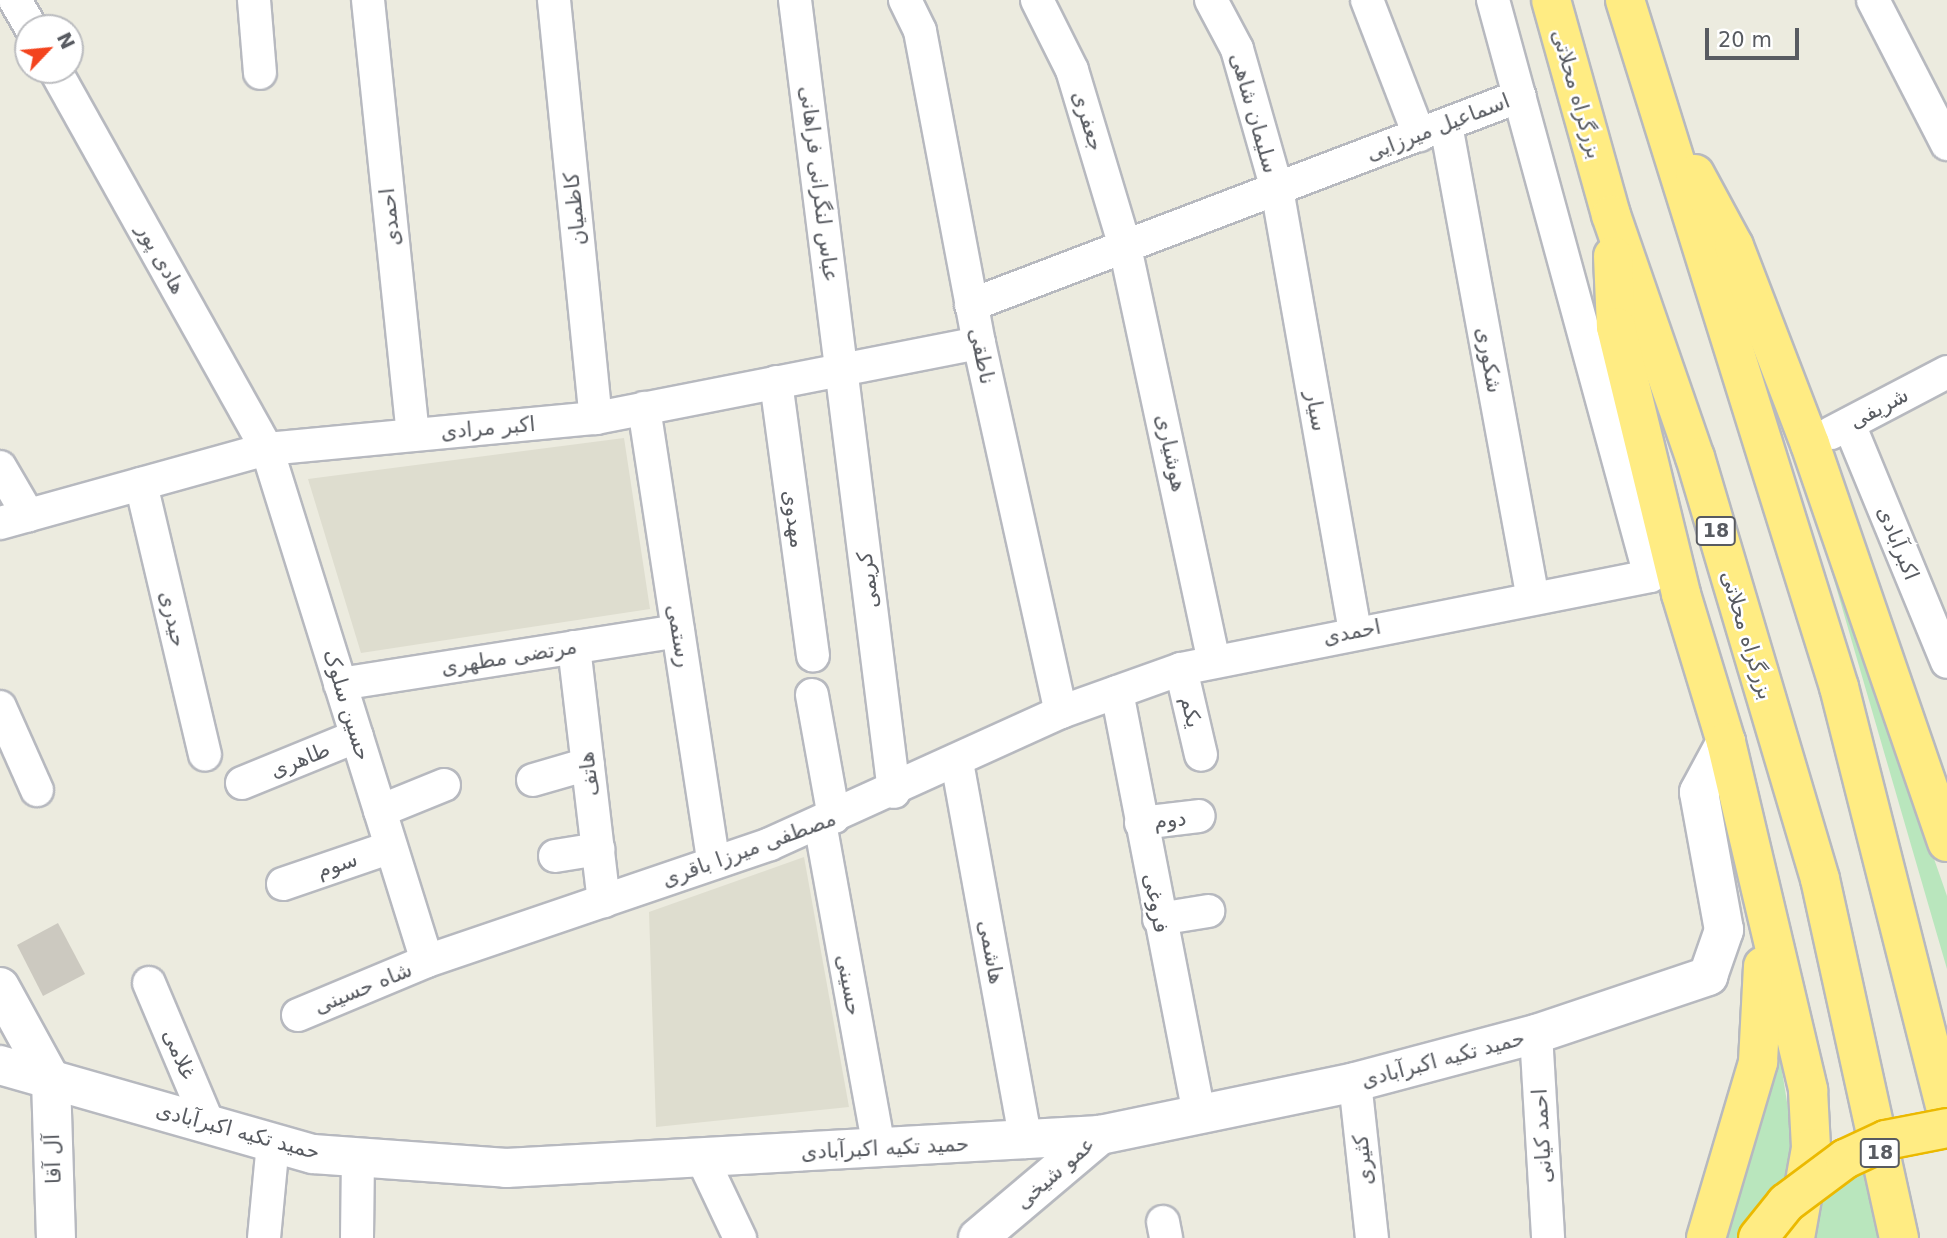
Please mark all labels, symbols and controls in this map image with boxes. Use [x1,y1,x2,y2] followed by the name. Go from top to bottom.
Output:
[14,14,84,84] north arrow
[1709,14,1804,58] scale bar
[1547,26,1607,162] street label: بزرگراه محلاتی
[1718,28,1772,52] text: 20 m
[53,29,79,53] text: N
[1225,50,1283,176] street label: سلیمان شاهی
[794,84,844,284] street label: عباس لنگرانی فراهانی
[1067,88,1109,154] street label: جعفری
[1363,88,1513,166] street label: اسماعیل میرزایی
[559,171,591,247] street label: کاظمیان
[374,187,406,247] street label: احمدی
[131,219,191,299] street label: هادی پور
[964,325,1000,387] street label: ناطقی
[1471,325,1507,395] street label: شکوری
[1845,382,1913,434] street label: شریفی
[1300,389,1332,433] street label: سیار
[440,411,536,445] street label: اکبر مرادی
[1150,412,1192,494] street label: هوشیاری
[777,488,811,550] street label: مهدوی
[1872,502,1924,584] street label: اکبرآبادی
[1695,516,1737,546] road number: 18
[852,550,884,610] street label: کریمی
[1715,568,1779,702] street label: بزرگراه محلاتی
[154,588,192,650] street label: حیدری
[662,603,696,669] street label: رستمی
[1321,614,1383,650] street label: احمدی
[439,634,579,680] street label: مرتضی مطهری
[318,646,376,764] street label: حسین سلوک
[1175,694,1207,730] street label: یکم
[266,737,334,783] street label: طاهری
[574,750,604,798] street label: هاتف
[1152,805,1188,835] street label: دوم
[658,806,840,892] street label: مصطفی میرزا باقری
[313,846,361,884] street label: سوم
[1138,871,1174,935] street label: فروغی
[973,918,1009,986] street label: هاشمی
[831,952,867,1018] street label: حسینی
[310,957,416,1019] street label: شاه حسینی
[157,1025,201,1083] street label: غلامی
[1358,1025,1528,1093] street label: حمید تکیه اکبرآبادی
[1527,1088,1557,1184] street label: احمد کیانی
[153,1097,323,1165] street label: حمید تکیه اکبرآبادی
[800,1131,970,1165] street label: حمید تکیه اکبرآبادی
[1010,1132,1100,1214] street label: عمو شیخی
[1348,1133,1378,1187] street label: کثیری
[40,1134,66,1184] street label: آل آقا
[1859,1138,1901,1168] road number: 18

